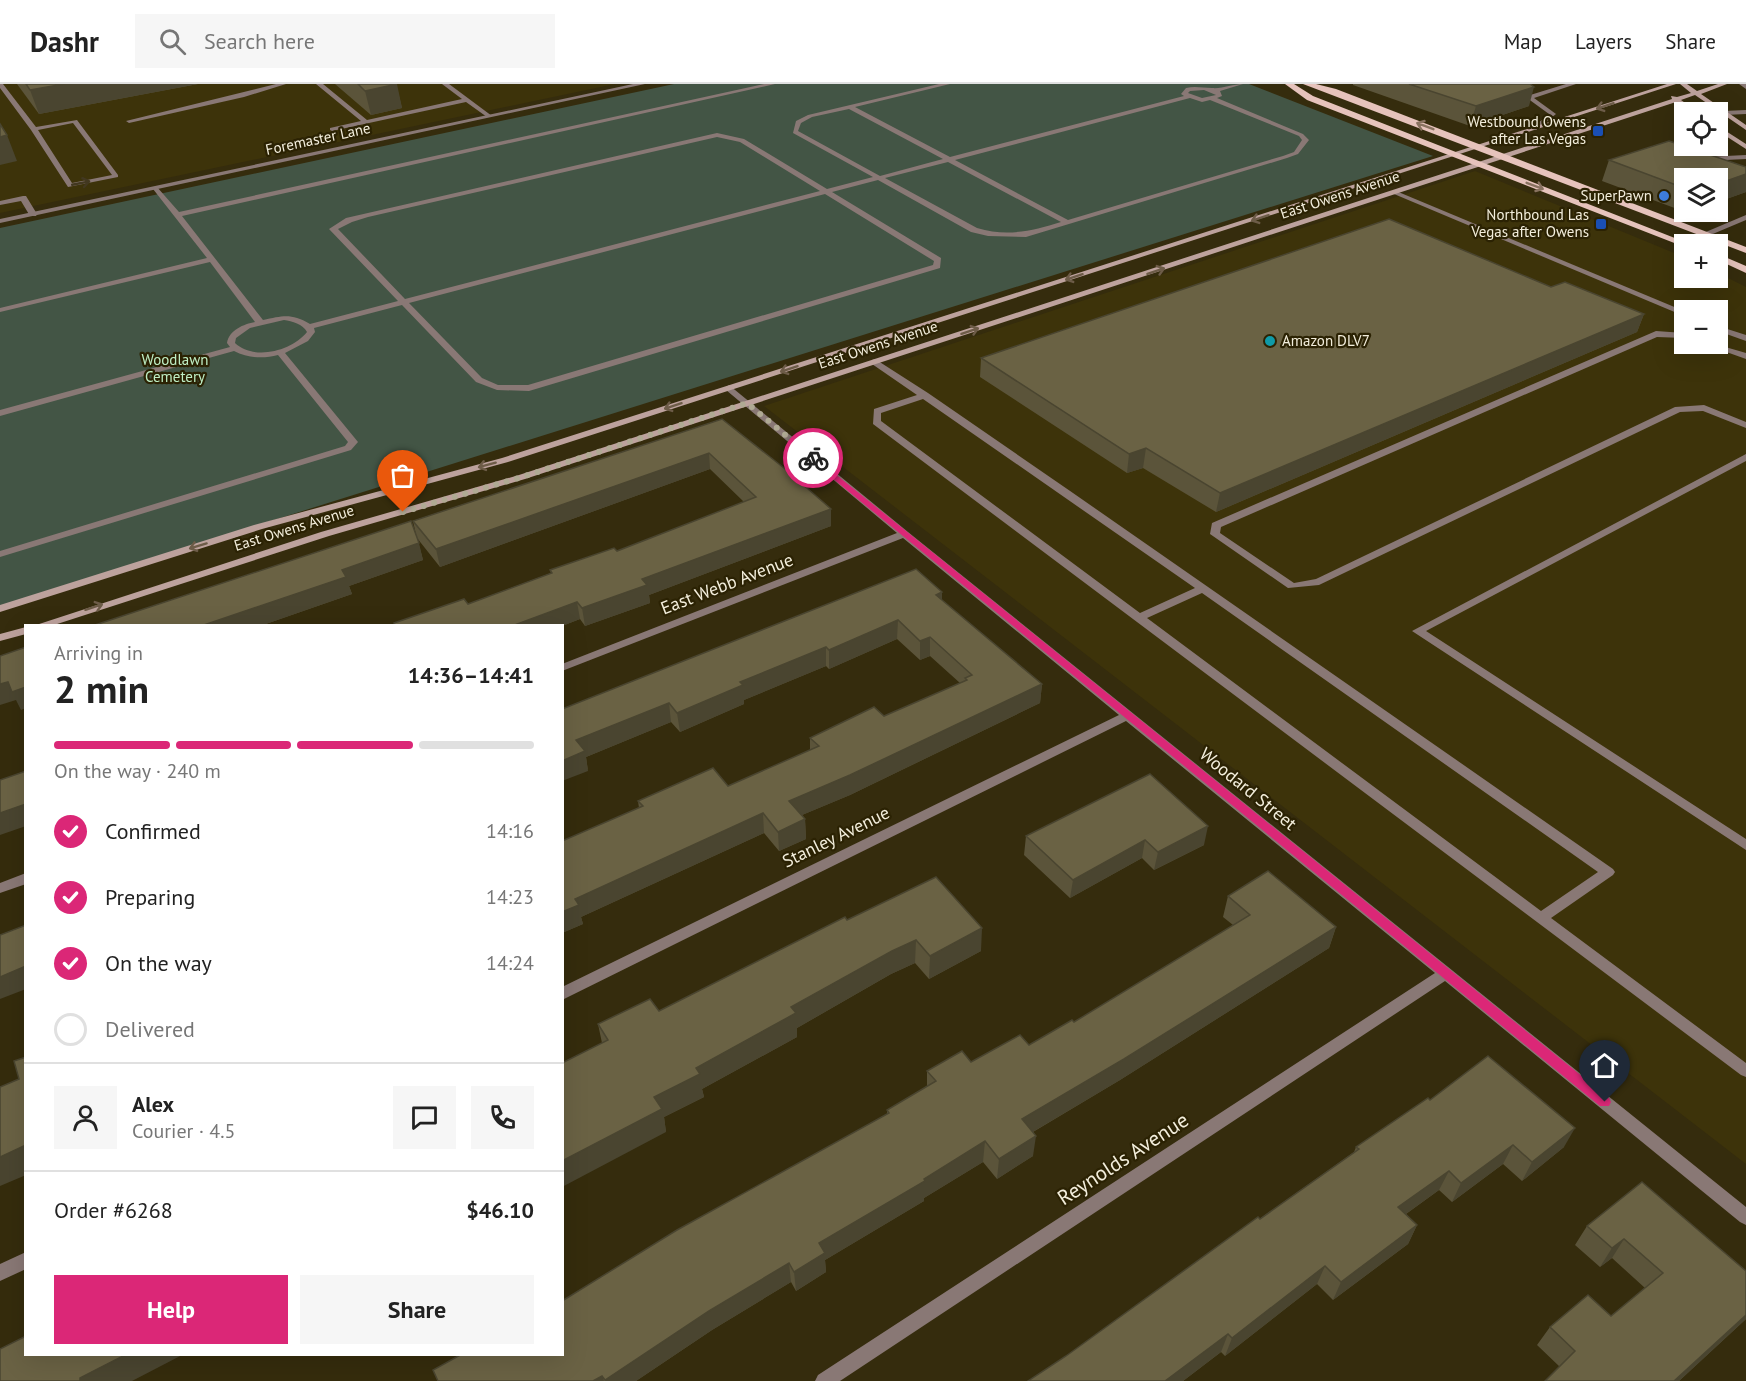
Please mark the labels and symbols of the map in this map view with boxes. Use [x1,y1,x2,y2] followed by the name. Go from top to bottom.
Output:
[1596,101,1615,112] one-way arrow
[1467,112,1586,148] place label: Westbound Owens after Las Vegas
[264,118,372,159] street label: Foremaster Lane
[1416,120,1434,131] one-way arrow
[1591,124,1605,138] marker: Westbound Owens after Las Vegas
[1278,166,1402,223] street label: East Owens Avenue
[71,177,91,188] one-way arrow
[1525,181,1543,192] one-way arrow
[1581,186,1652,205] place label: SuperPawn
[1657,189,1671,203] marker: SuperPawn
[1470,205,1589,241] place label: Northbound Las Vegas after Owens
[1251,213,1270,224] one-way arrow
[1594,217,1608,231] marker: Northbound Las Vegas after Owens
[1146,264,1165,275] one-way arrow
[1065,273,1084,284] one-way arrow
[816,316,940,373] street label: East Owens Avenue
[960,325,979,336] one-way arrow
[1282,331,1370,350] place label: Amazon DLV7
[1263,334,1277,348] marker: Amazon DLV7
[142,350,209,386] park label: Woodlawn Cemetery
[780,364,799,375] one-way arrow
[664,401,683,412] one-way arrow
[783,428,843,488] courier
[377,450,428,512] pin
[478,459,497,471] one-way arrow
[232,500,356,555] street label: East Owens Avenue
[189,541,208,552] one-way arrow
[657,548,796,619] street label: East Webb Avenue
[84,601,103,612] one-way arrow
[1195,742,1302,835] street label: Woodard Street
[778,801,893,872] street label: Stanley Avenue
[1579,1040,1630,1102] pin
[1052,1106,1193,1211] street label: Reynolds Avenue

